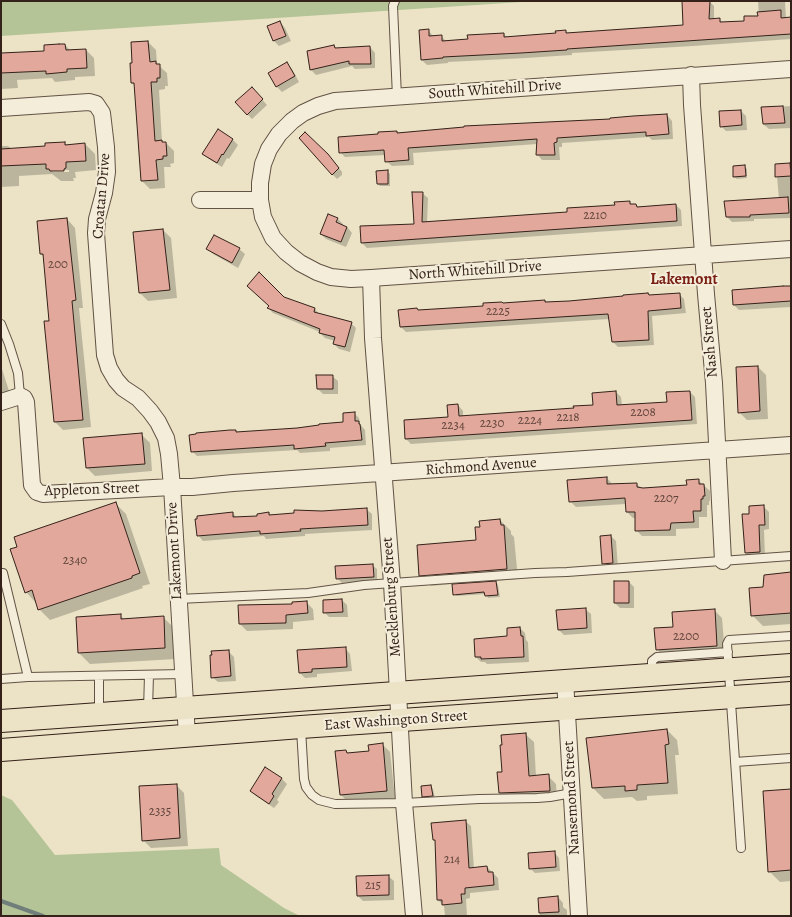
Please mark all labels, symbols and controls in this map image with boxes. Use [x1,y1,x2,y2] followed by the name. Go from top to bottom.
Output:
[428,76,562,104] street label: South Whitehill Drive
[89,152,115,240] street label: Croatan Drive
[583,208,607,224] house number: 2210
[48,257,68,273] house number: 200
[408,257,542,285] street label: North Whitehill Drive
[650,270,718,290] district label: Lakemont
[486,304,510,320] house number: 2225
[698,306,722,378] street label: Nash Street
[630,405,656,421] house number: 2208
[556,410,580,426] house number: 2218
[518,413,542,429] house number: 2224
[480,416,504,432] house number: 2230
[441,418,465,434] house number: 2234
[425,454,537,480] street label: Richmond Avenue
[44,479,140,501] street label: Appleton Street
[654,491,678,507] house number: 2207
[163,501,187,601] street label: Lakemont Drive
[379,536,405,658] street label: Mecklenburg Street
[63,553,87,569] house number: 2340
[673,629,699,645] house number: 2200
[324,707,468,735] street label: East Washington Street
[560,740,584,856] street label: Nansemond Street
[149,804,171,820] house number: 2335
[444,852,460,868] house number: 214
[365,878,381,894] house number: 215

